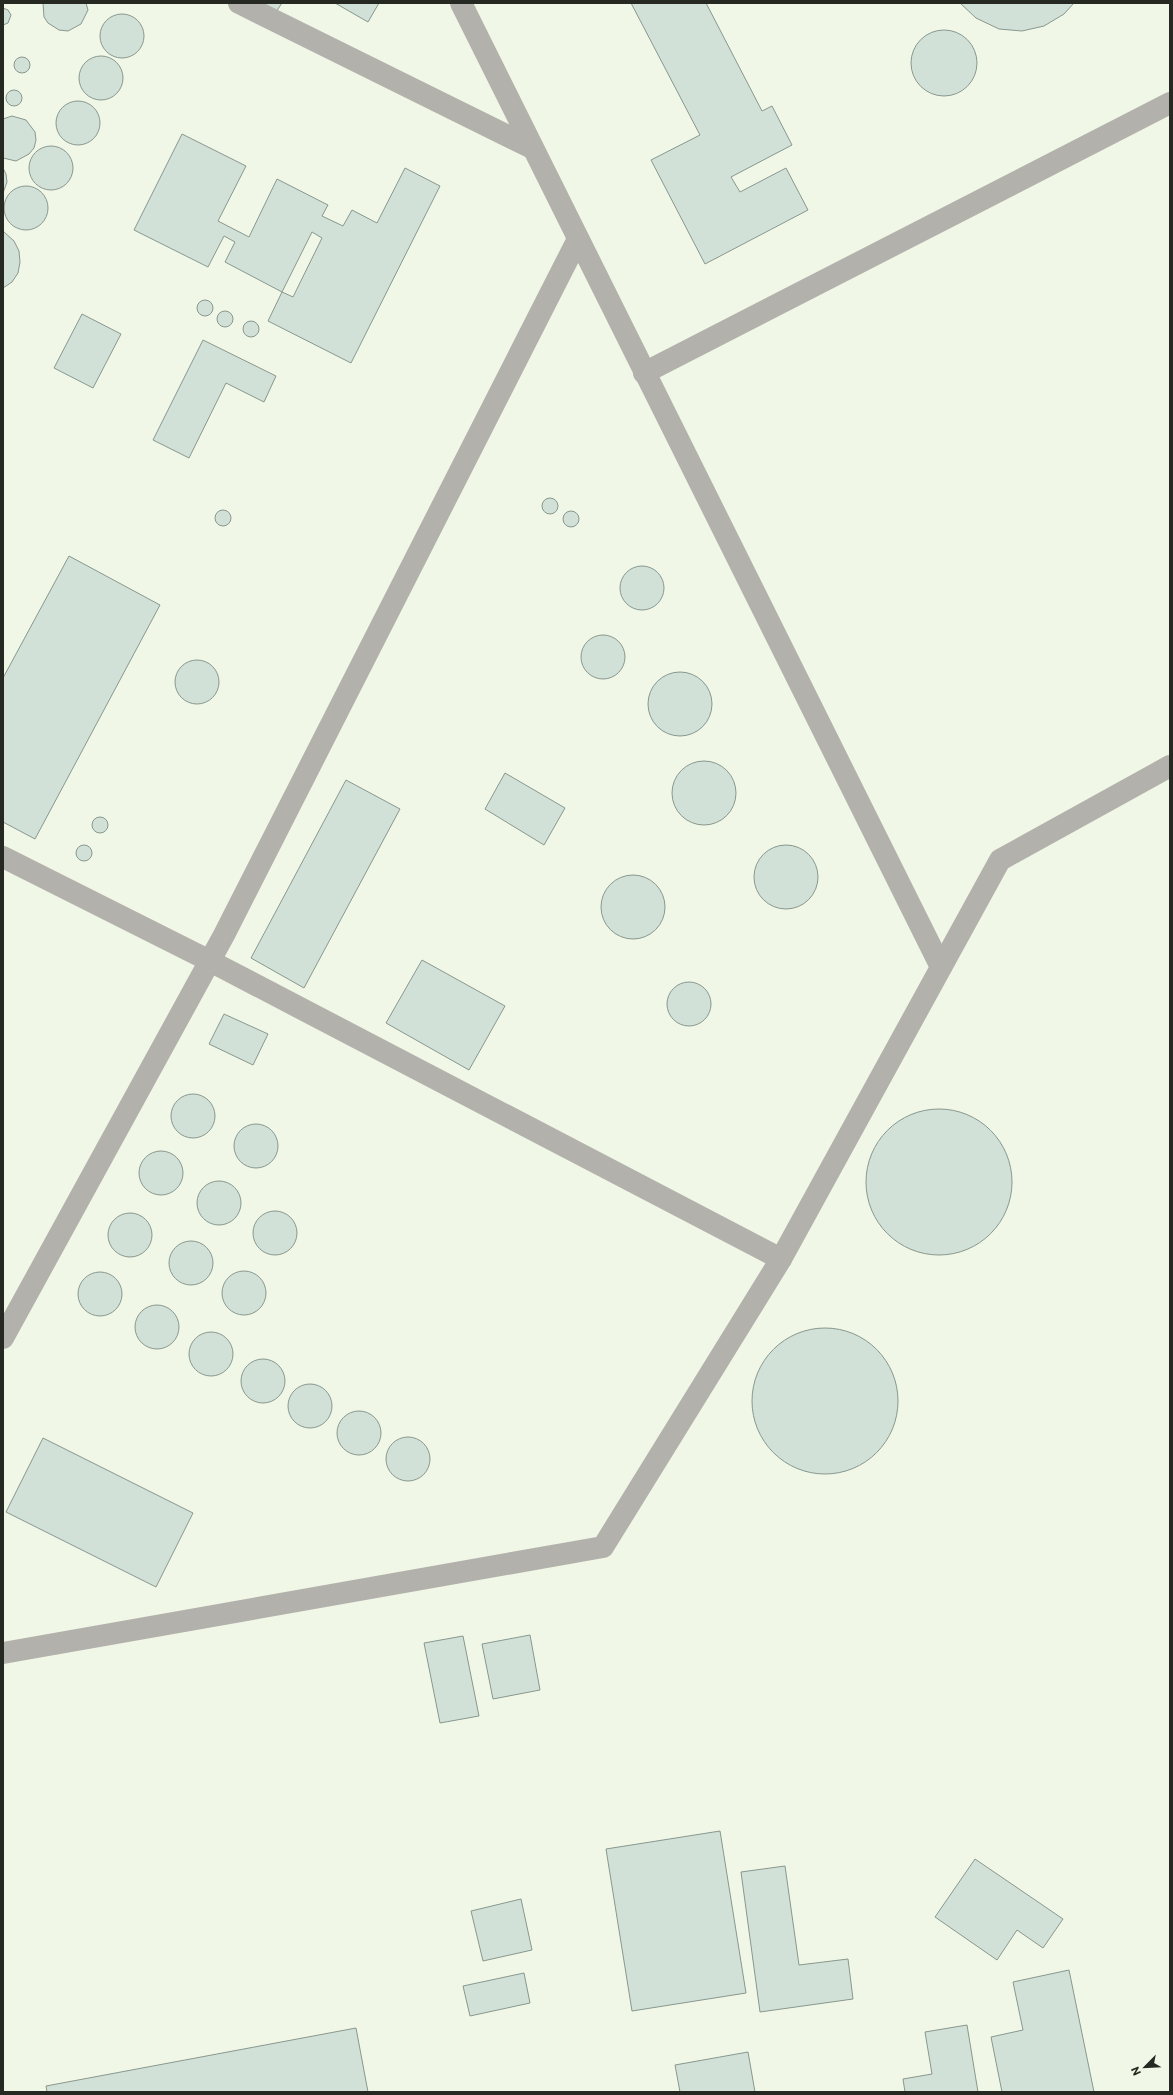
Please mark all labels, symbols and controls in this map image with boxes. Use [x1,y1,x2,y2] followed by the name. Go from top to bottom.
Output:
[1125,2047,1165,2087] north arrow
[1128,2065,1143,2078] text: N

